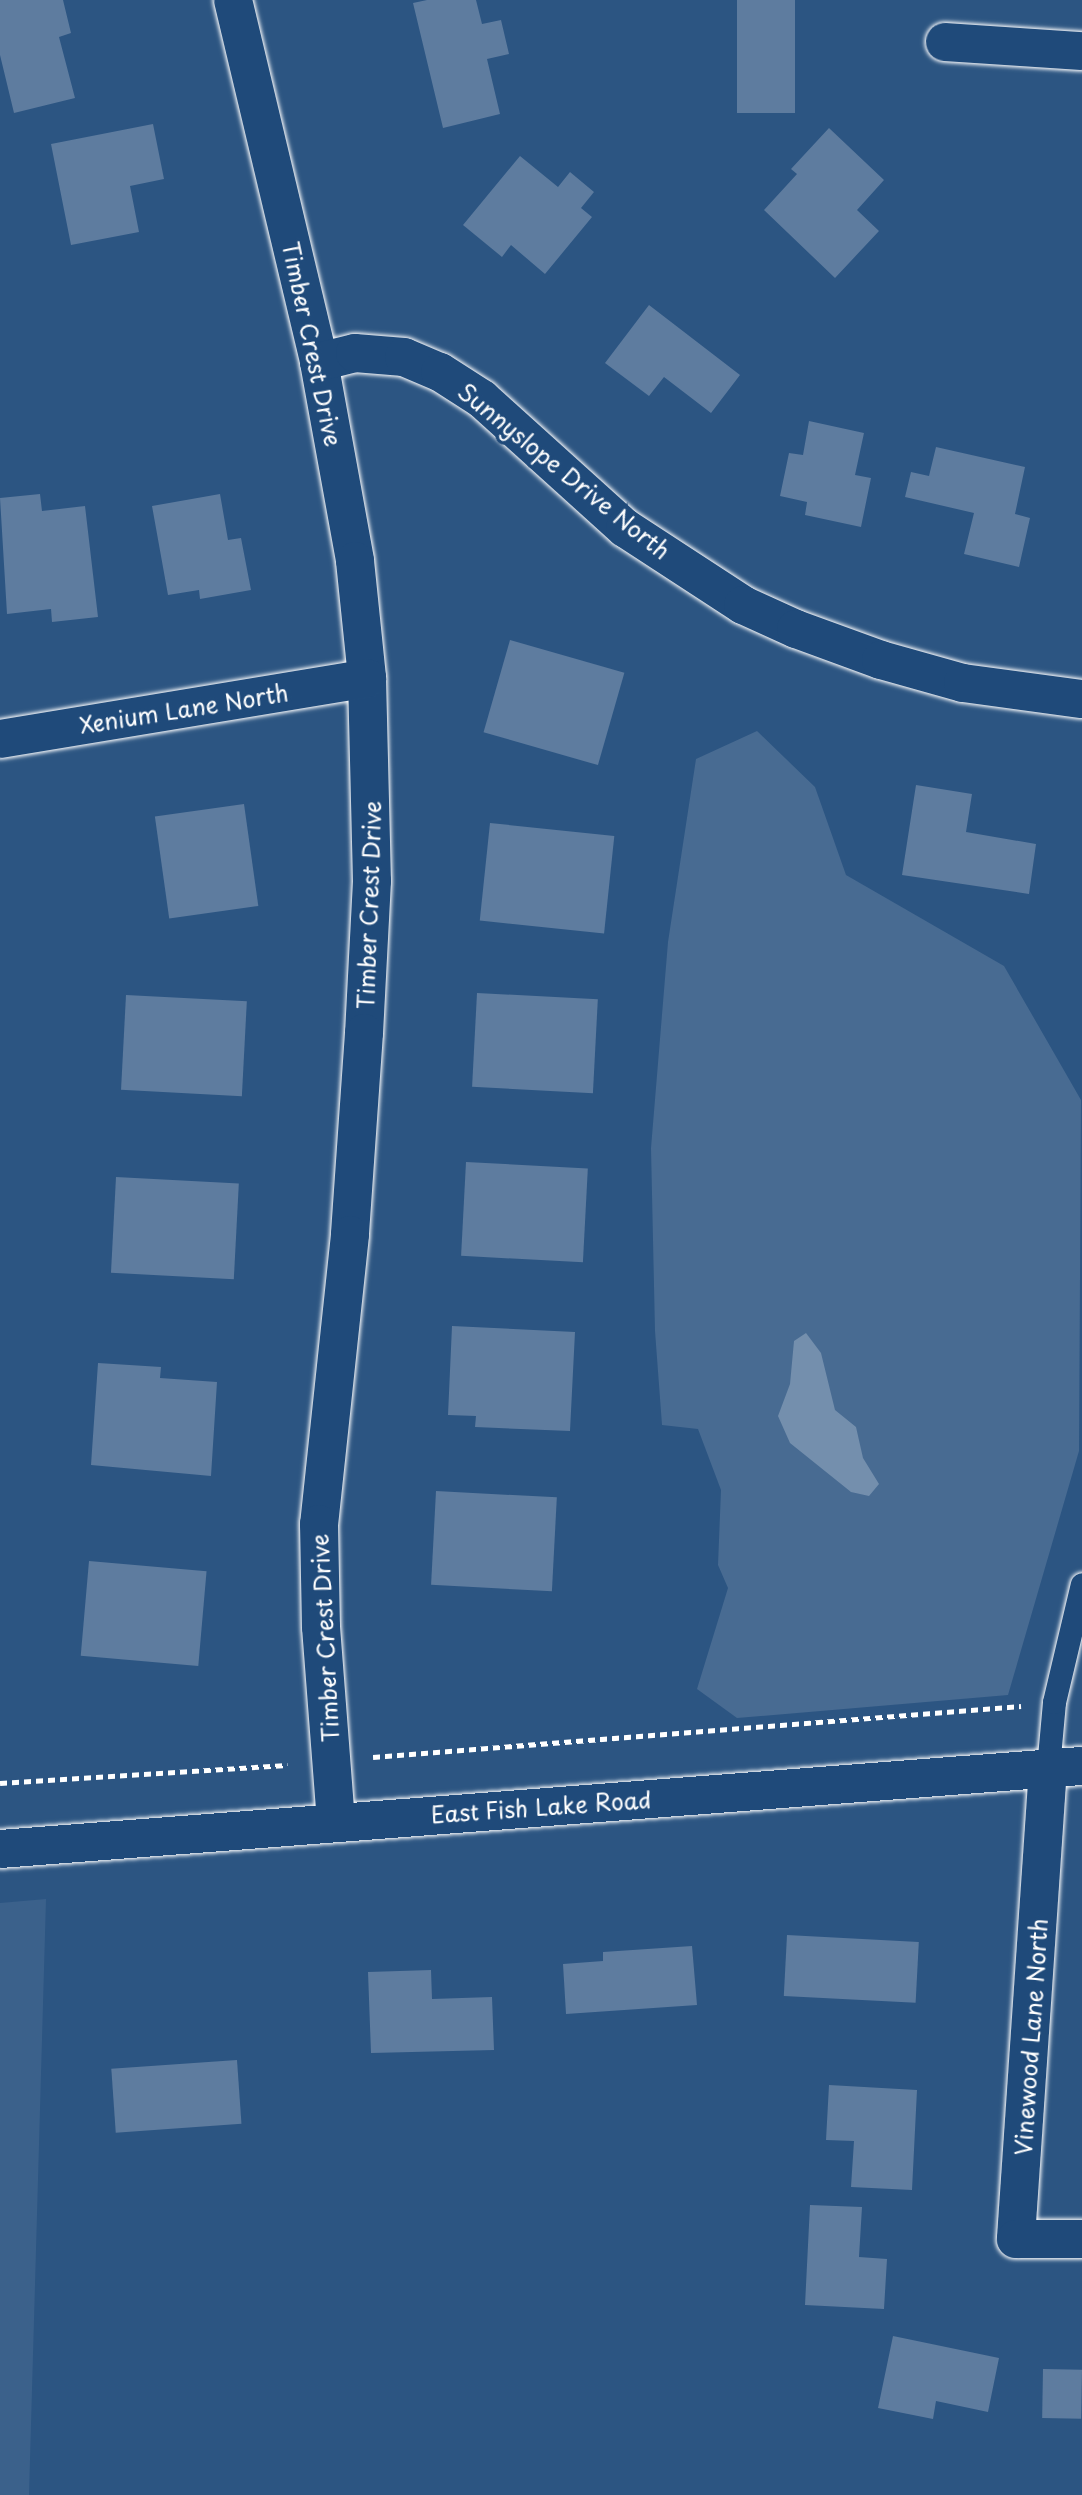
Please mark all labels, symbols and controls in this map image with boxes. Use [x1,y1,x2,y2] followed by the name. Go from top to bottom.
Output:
[276,238,348,450] street label: Timber Crest Drive
[453,377,675,565] street label: Sunnyslope Drive North
[77,679,291,739] street label: Xenium Lane North
[352,799,386,1011] street label: Timber Crest Drive
[306,1532,344,1744] street label: Timber Crest Drive
[429,1785,653,1829] street label: East Fish Lake Road
[1009,1917,1053,2157] street label: Vinewood Lane North

